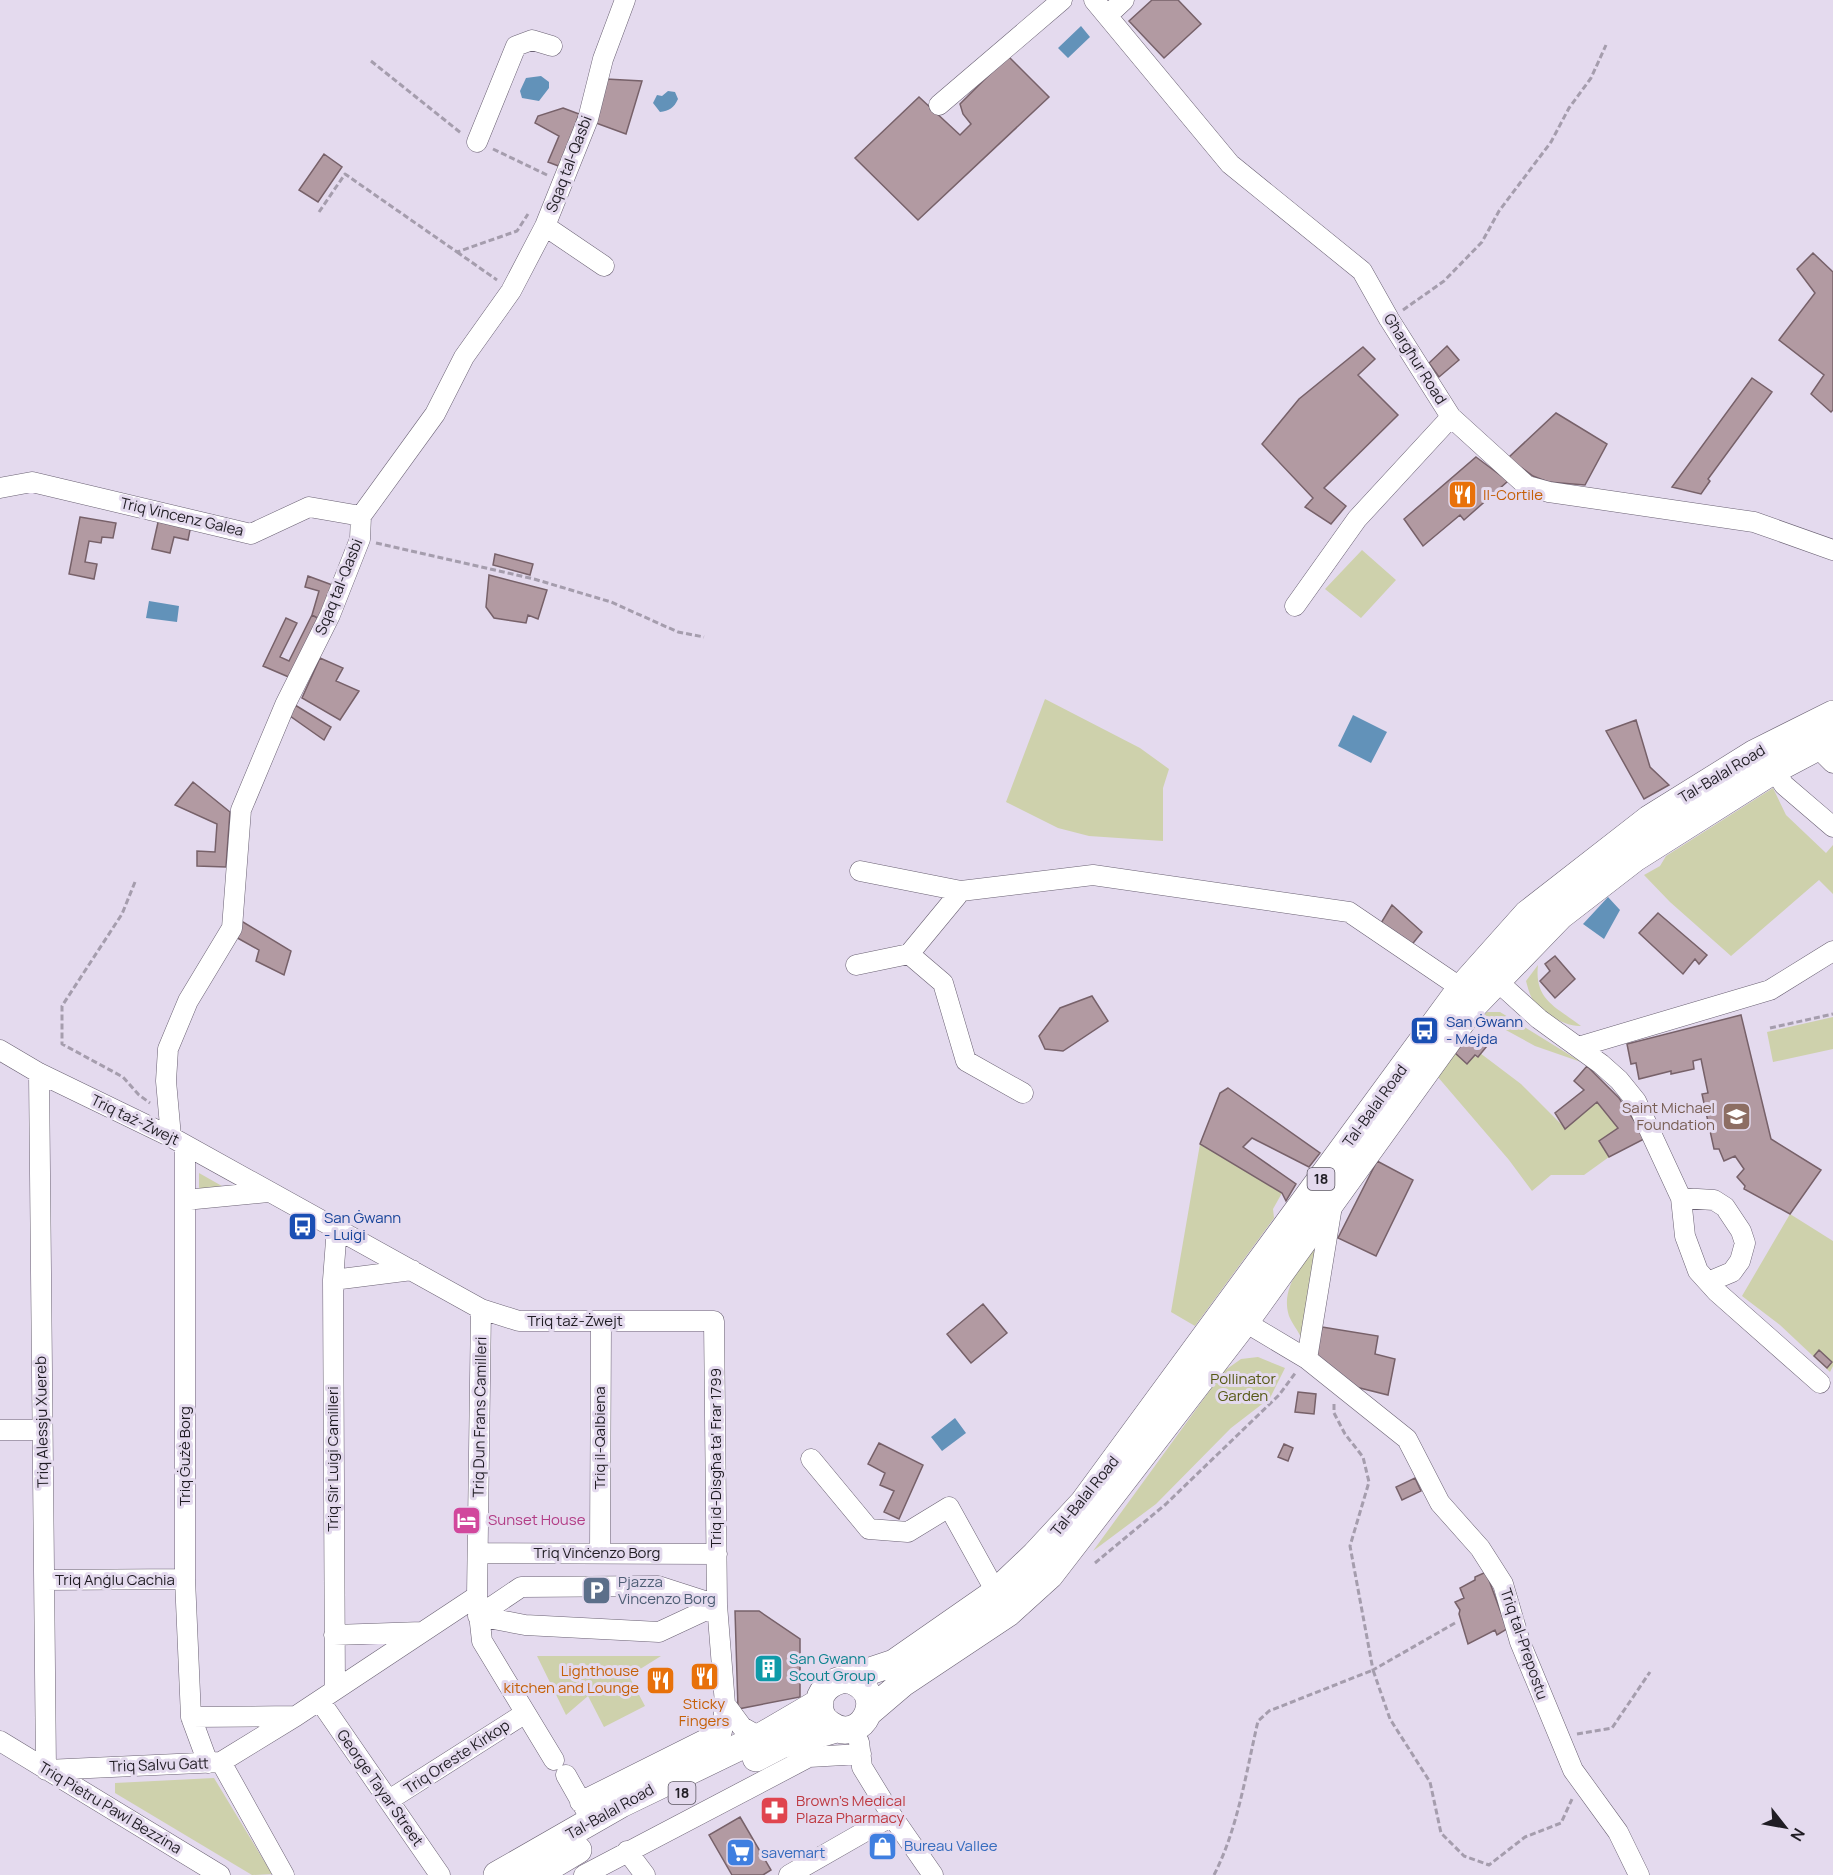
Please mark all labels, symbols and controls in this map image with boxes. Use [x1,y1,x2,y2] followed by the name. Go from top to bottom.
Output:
[540,112,597,215] street label: Sqaq tal-Qasbi
[1379,309,1452,408] street label: Għargħur Road
[1446,479,1478,511] restaurant icon: Il-Cortile
[1483,484,1543,505] place label: Il-Cortile
[118,492,246,541] street label: Triq Vincenz Galea
[310,536,367,638] street label: Sqaq tal-Qasbi
[1675,739,1769,808] street label: Tal-Balal Road
[1446,1011,1523,1049] place label: San Ġwann - Mejda
[1409,1015,1441,1047] bus stop icon: San Ġwann - Mejda
[1337,1060,1412,1151] street label: Tal-Balal Road
[88,1089,183,1150] street label: Triq taż-Żwejt
[1622,1097,1715,1135] place label: Saint Michael Foundation
[1720,1101,1752,1133] school or university icon: Saint Michael Foundation
[1308,1168,1334,1190] road number: 18
[324,1207,401,1245] place label: San Ġwann - Luigi
[287,1211,319,1243] bus stop icon: San Ġwann - Luigi
[527,1310,623,1331] street label: Triq taż-Żwejt
[468,1336,491,1497] street label: Triq Dun Frans Camilleri
[30,1356,53,1488] street label: Triq Alessju Xuereb
[705,1368,726,1548] street label: Triq id-Disgħa ta' Frar 1799
[1210,1368,1276,1406] park label: Pollinator Garden
[322,1386,343,1532] street label: Triq Sir Luigi Camilleri
[589,1386,610,1490] street label: Triq il-Qalbiena
[174,1406,195,1506] street label: Triq Ġużè Borg
[1046,1451,1123,1540] street label: Tal-Balal Road
[451,1504,483,1536] hotel icon: Sunset House
[488,1509,586,1530] place label: Sunset House
[534,1542,660,1563] street label: Triq Vinċenzo Borg
[55,1569,175,1590] street label: Triq Anġlu Cachia
[618,1571,716,1609] place label: Pjazza Vincenzo Borg
[581,1575,613,1607] parking icon: Pjazza Vincenzo Borg
[1496,1585,1553,1702] street label: Triq tal-Prepostu
[789,1648,876,1686] place label: San Gwann Scout Group
[752,1652,784,1684] building icon: San Gwann Scout Group
[504,1660,639,1698] place label: Lighthouse kitchen and Lounge
[688,1661,720,1693] restaurant icon: Sticky Fingers
[644,1664,676,1696] restaurant icon: Lighthouse kitchen and Lounge
[679,1693,729,1731] place label: Sticky Fingers
[400,1714,514,1799] street label: Triq Oreste Kirkop
[332,1725,429,1850] street label: George Tayar Street
[109,1752,209,1777] street label: Triq Salvu Gatt
[35,1757,186,1859] street label: Triq Pietru Pawl Bezzina
[562,1779,657,1844] street label: Tal-Balal Road
[668,1782,696,1804] road number: 18
[796,1790,906,1828] place label: Brown’s Medical Plaza Pharmacy
[759,1794,791,1826] pharmacy icon: Brown’s Medical Plaza Pharmacy
[1755,1797,1815,1857] north arrow
[1785,1824,1810,1845] text: N
[867,1830,899,1862] shop icon: Bureau Vallee
[904,1835,998,1856] place label: Bureau Vallee
[724,1837,756,1869] supermarket icon: savemart
[761,1842,825,1863] place label: savemart

